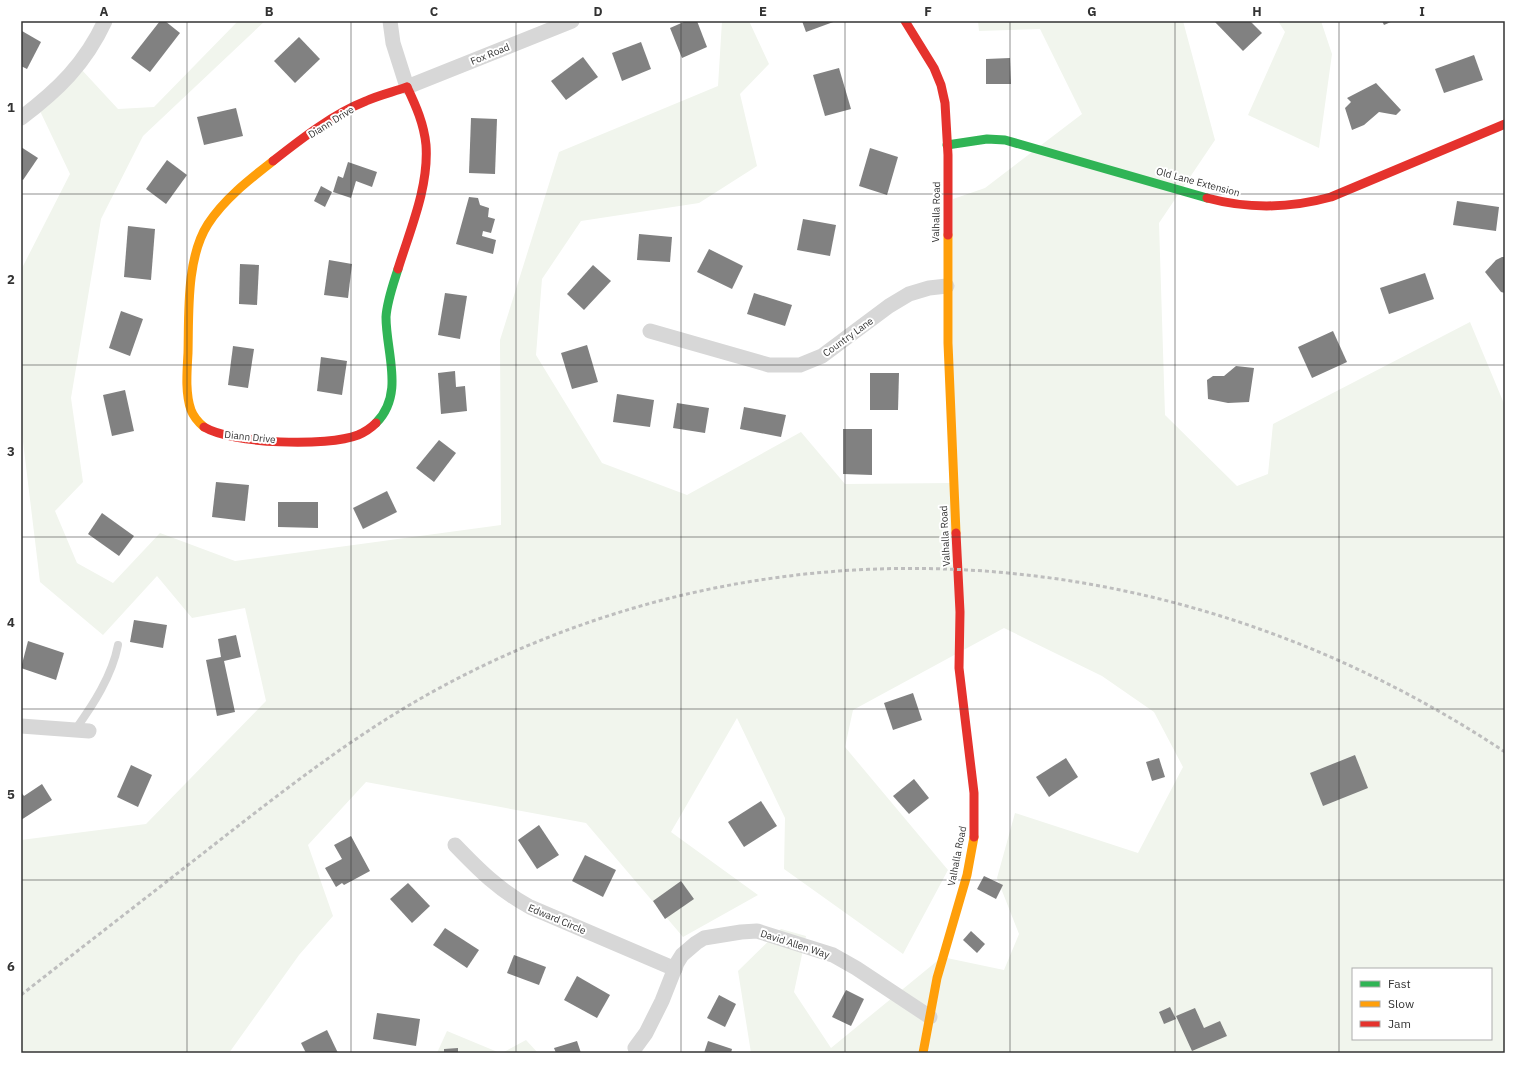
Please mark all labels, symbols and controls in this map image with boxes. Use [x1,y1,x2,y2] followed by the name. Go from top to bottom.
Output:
[100,3,109,20] text: A
[265,3,274,20] text: B
[430,3,439,20] text: C
[593,3,603,20] text: D
[759,3,767,20] text: E
[924,3,932,20] text: F
[1087,3,1097,20] text: G
[1252,3,1262,20] text: H
[1419,3,1425,20] text: I
[468,40,512,68] street label: Fox Road
[7,99,15,116] text: 1
[306,103,357,141] street label: Diann Drive
[1155,165,1241,199] street label: Old Lane Extension
[929,181,943,243] street label: Valhalla Road
[7,271,15,288] text: 2
[820,314,876,360] street label: Country Lane
[224,428,277,446] street label: Diann Drive
[7,443,15,460] text: 3
[937,505,953,567] street label: Valhalla Road
[7,614,15,631] text: 4
[7,786,15,803] text: 5
[945,825,969,887] street label: Valhalla Road
[526,901,588,937] street label: Edward Circle
[759,927,831,961] street label: David Allen Way
[7,958,15,975] text: 6
[1352,968,1492,1040] legend
[1388,976,1411,991] text: Fast
[1388,996,1414,1011] text: Slow
[1388,1016,1411,1031] text: Jam

